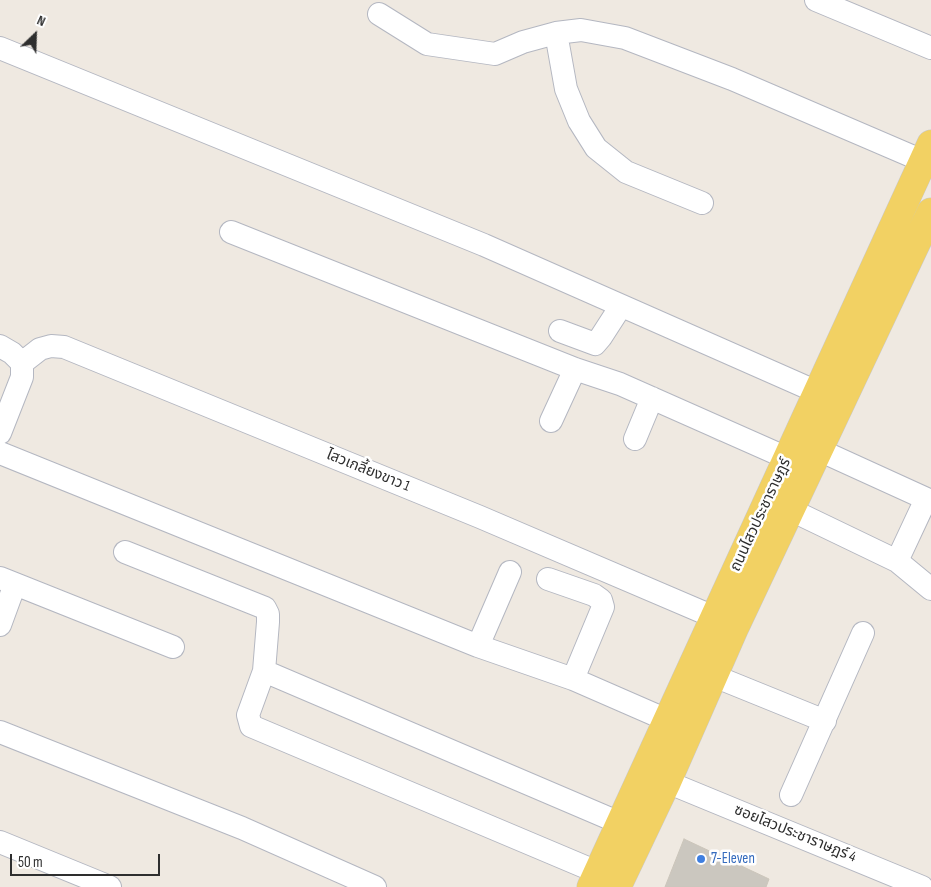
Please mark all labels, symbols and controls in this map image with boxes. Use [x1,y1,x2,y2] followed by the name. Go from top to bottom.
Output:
[10,10,60,60] north arrow
[34,12,48,30] text: N
[324,446,412,496] street label: ไสวเกลี้ยงขาว 1
[727,455,795,575] street label: ถนนไสวประชาราษฎร์
[731,801,859,867] street label: ซอยไสวประชาราษฎร์ 4
[12,844,162,876] scale bar
[711,850,755,868] place label: 7-Eleven
[18,853,43,872] text: 50 m
[695,853,707,865] marker: 7-Eleven

